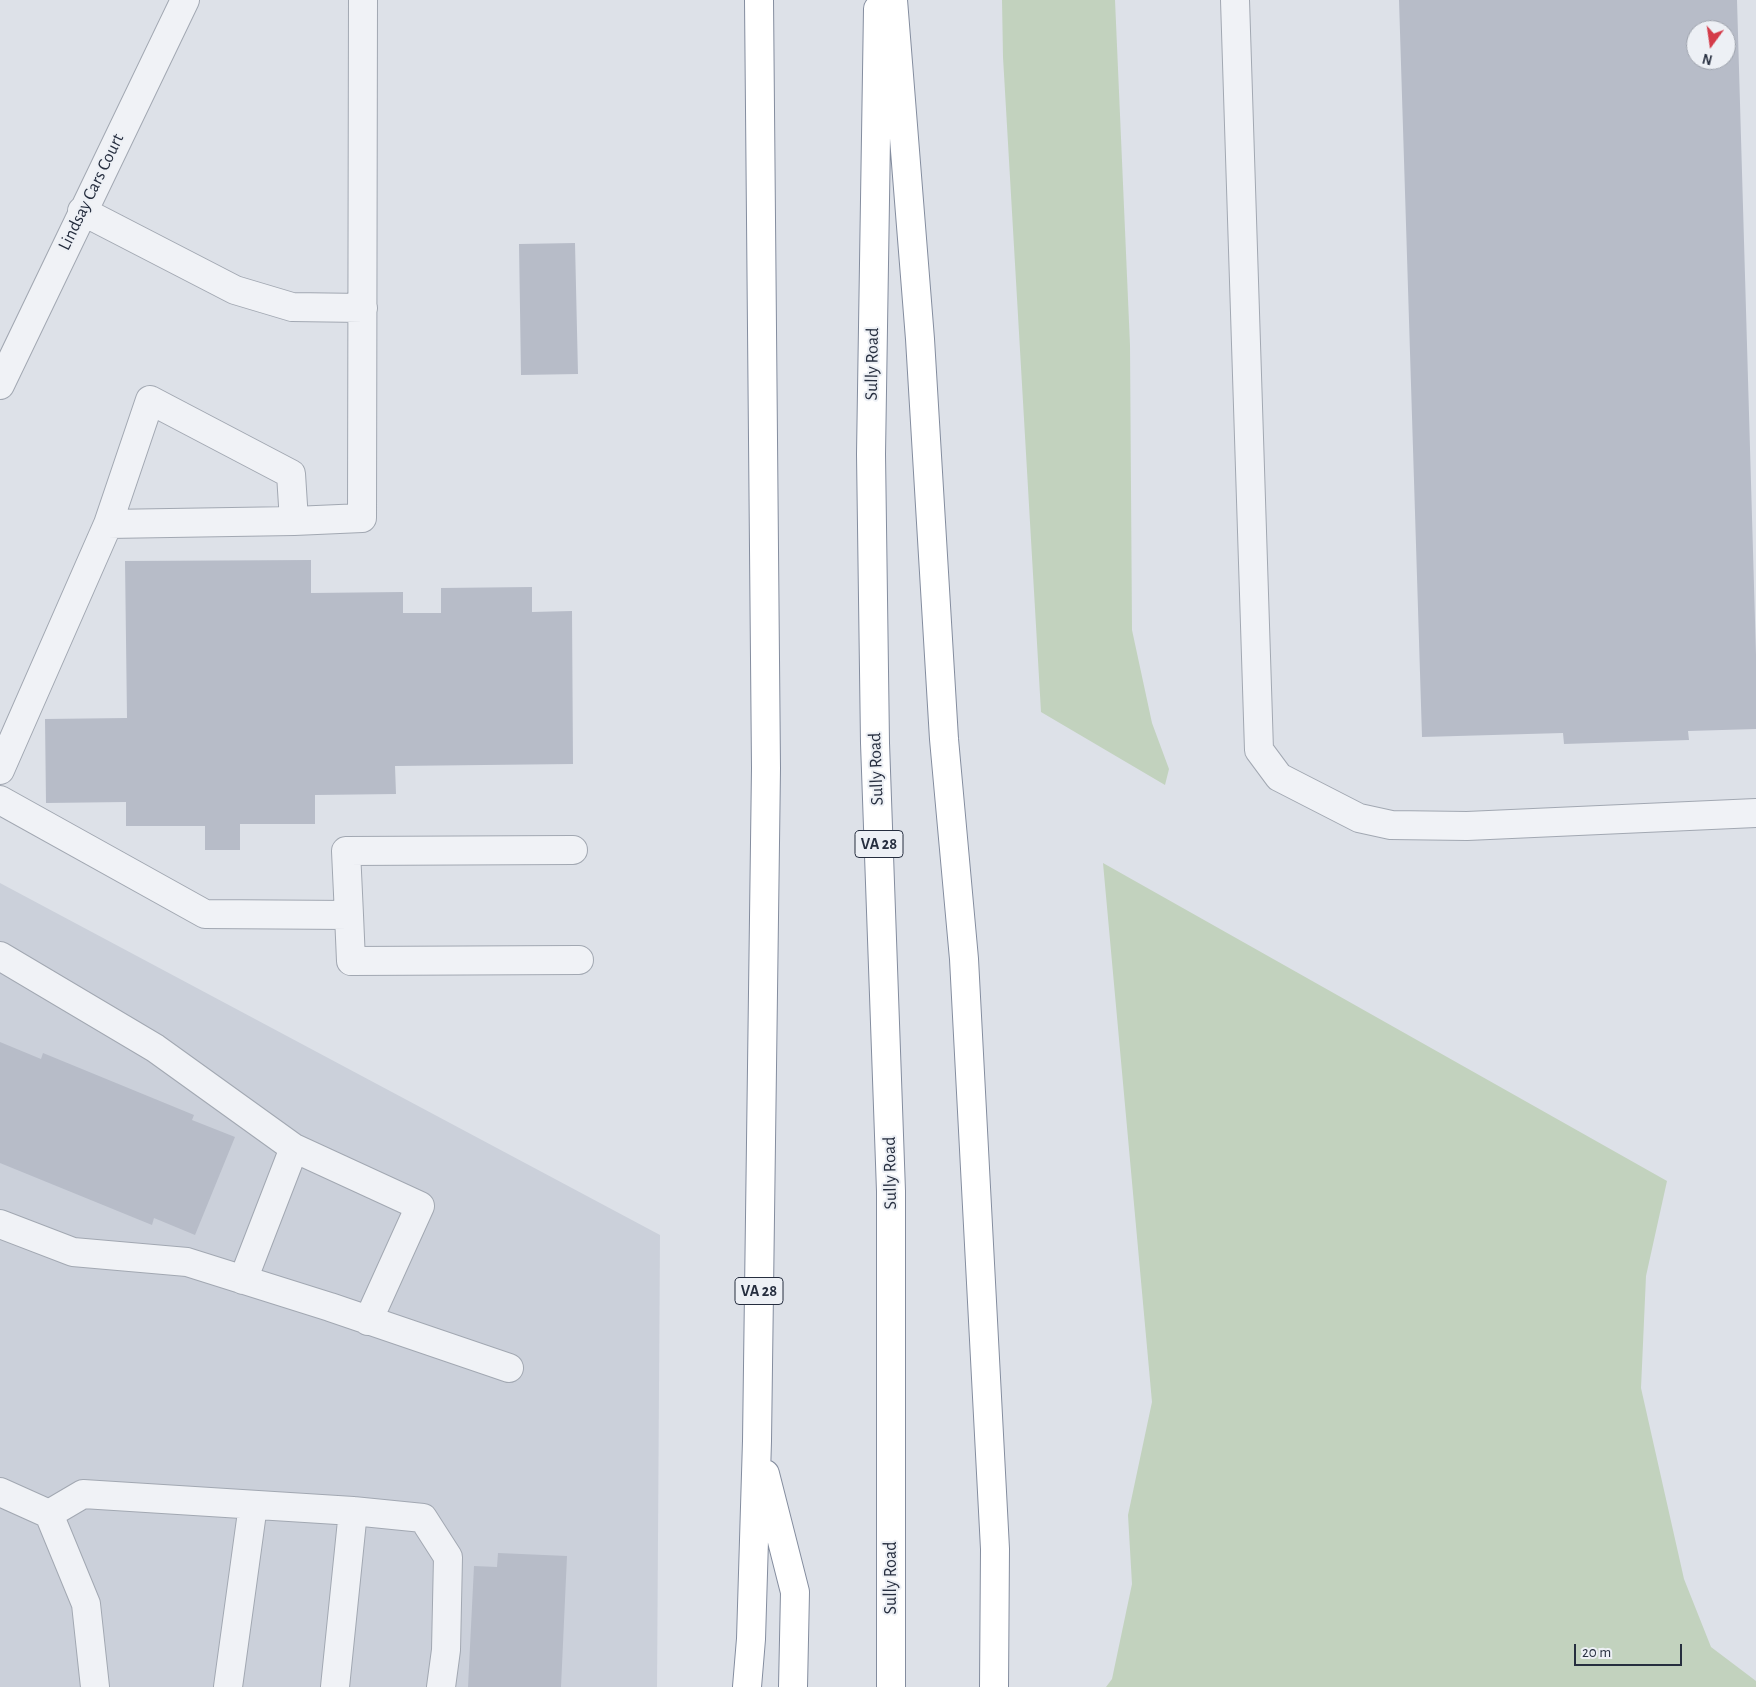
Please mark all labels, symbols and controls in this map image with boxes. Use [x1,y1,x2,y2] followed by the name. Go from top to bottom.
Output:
[1686,20,1736,70] north arrow
[1701,51,1714,67] text: N
[53,130,129,254] street label: Lindsay Cars Court
[861,327,883,401] street label: Sully Road
[864,732,888,806] street label: Sully Road
[855,831,903,858] road number: VA 28
[879,1136,901,1210] street label: Sully Road
[735,1278,783,1304] road number: VA 28
[880,1541,902,1615] street label: Sully Road
[1576,1634,1684,1666] scale bar
[1582,1645,1611,1660] text: 20 m

